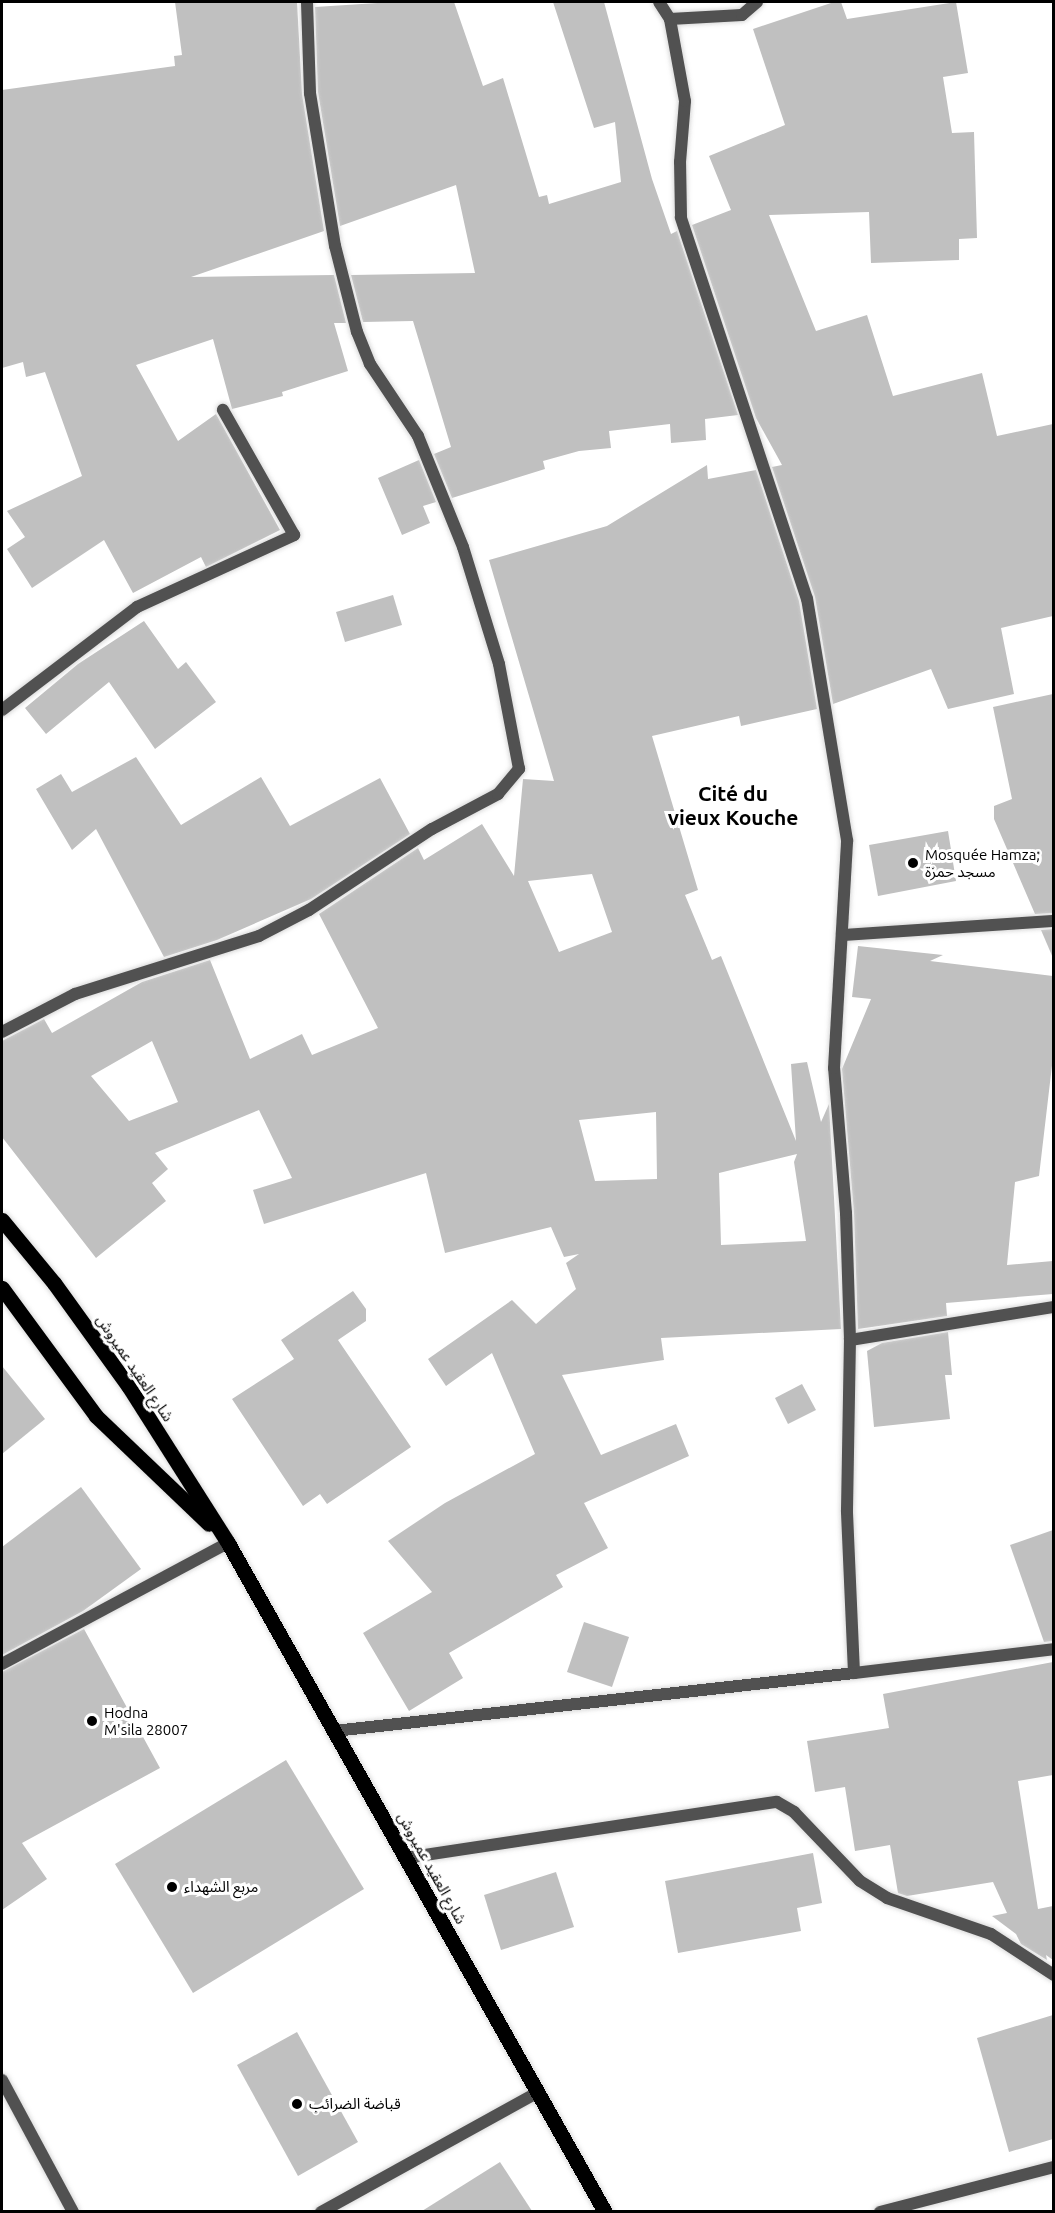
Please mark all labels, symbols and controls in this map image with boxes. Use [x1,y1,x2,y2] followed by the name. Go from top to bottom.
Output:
[668,780,798,830] district label: Cité du vieux Kouche
[925,845,1040,880] place label: Mosquée Hamza; مسجد حمزة
[906,856,920,870] marker: Mosquée Hamza; مسجد حمزة
[93,1311,177,1425] street label: شارع العقيد عميروش
[104,1703,188,1738] place label: Hodna M'sila 28007
[85,1714,99,1728] marker: Hodna M'sila 28007
[394,1809,470,1927] street label: شارع العقيد عميروش
[184,1878,258,1896] place label: مربع الشهداء
[165,1880,179,1894] marker: مربع الشهداء
[309,2095,401,2113] place label: قباضة الضرائب
[290,2097,304,2111] marker: قباضة الضرائب

